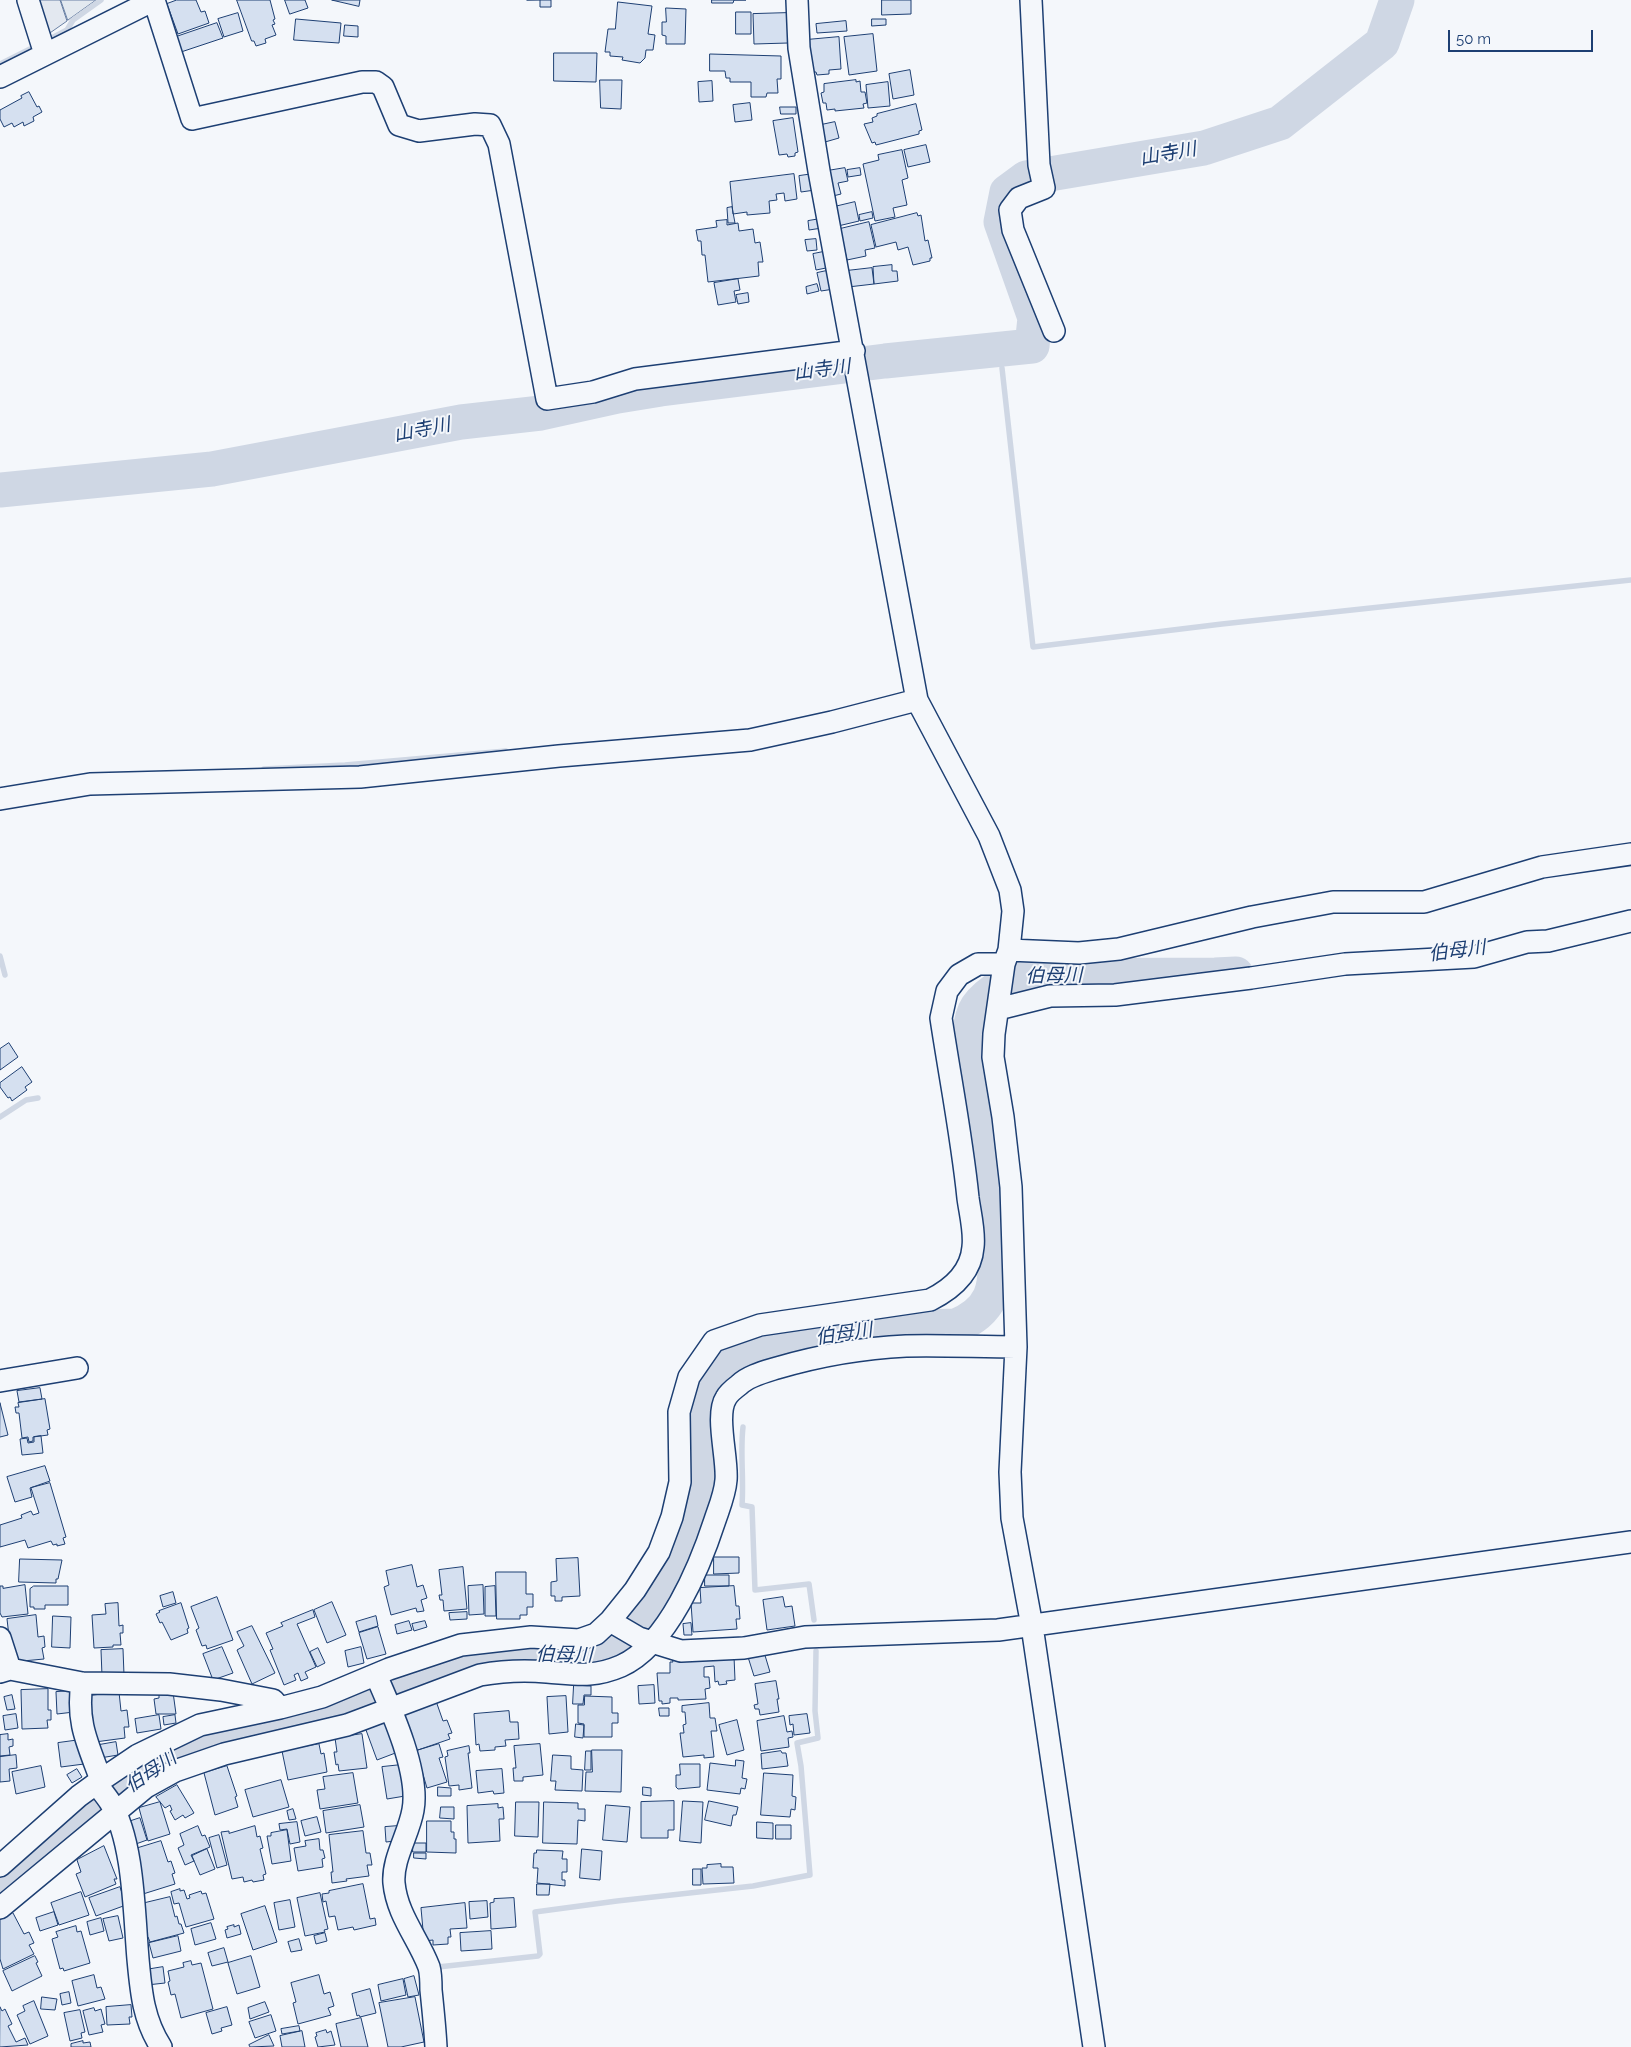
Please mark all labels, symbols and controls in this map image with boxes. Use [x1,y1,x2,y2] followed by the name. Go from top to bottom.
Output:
[1451,20,1596,52] scale bar
[1456,30,1491,48] text: 50 m
[1138,138,1198,170] water label: 山寺川
[792,355,852,385] water label: 山寺川
[392,413,452,447] water label: 山寺川
[1427,936,1487,966] water label: 伯母川
[1025,964,1083,988] water label: 伯母川
[814,1319,874,1349] water label: 伯母川
[535,1643,593,1667] water label: 伯母川
[121,1747,181,1797] water label: 伯母川

